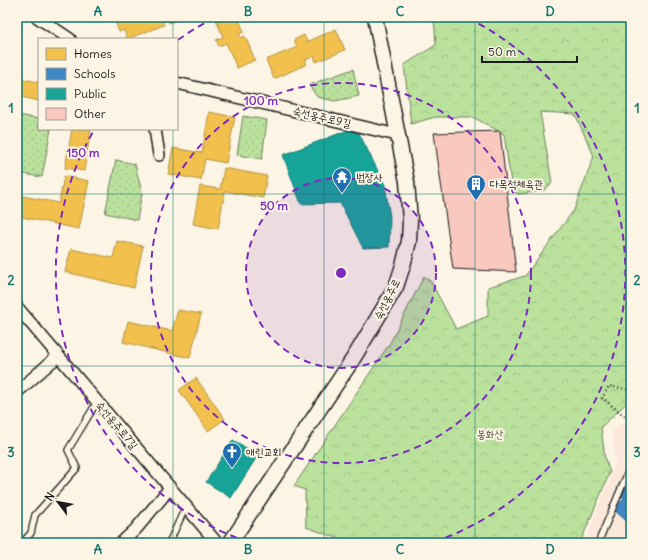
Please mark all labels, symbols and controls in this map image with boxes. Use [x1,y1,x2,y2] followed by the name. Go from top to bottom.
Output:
[94,3,103,20] text: A
[244,3,253,20] text: B
[396,3,405,20] text: C
[545,3,555,20] text: D
[38,38,178,130] legend
[482,38,577,64] scale bar
[488,44,517,59] text: 50 m
[74,46,112,61] text: Homes
[74,66,115,81] text: Schools
[74,86,106,101] text: Public
[244,93,278,108] text: 100 m
[8,100,14,117] text: 1
[634,100,640,117] text: 1
[291,103,353,131] street label: 숙선옹주로9길
[74,106,106,121] text: Other
[67,145,100,160] text: 150 m
[331,166,353,194] temple icon: 법장사
[356,170,383,184] place label: 법장사
[465,173,487,201] building icon: 다목적체육관
[490,177,543,191] place label: 다목적체육관
[260,198,289,213] text: 50 m
[334,266,348,280] centre of rings
[7,272,15,289] text: 2
[633,272,641,289] text: 2
[371,276,403,322] street label: 숙선옹주로
[93,398,141,452] street label: 숙선옹주로7길
[477,427,503,441] park label: 봉화산
[221,441,243,469] church icon: 애린교회
[7,444,15,461] text: 3
[633,444,641,461] text: 3
[246,445,281,459] place label: 애린교회
[38,482,78,522] north arrow
[42,490,57,504] text: N
[94,541,103,558] text: A
[244,541,253,558] text: B
[396,541,405,558] text: C
[545,541,555,558] text: D

